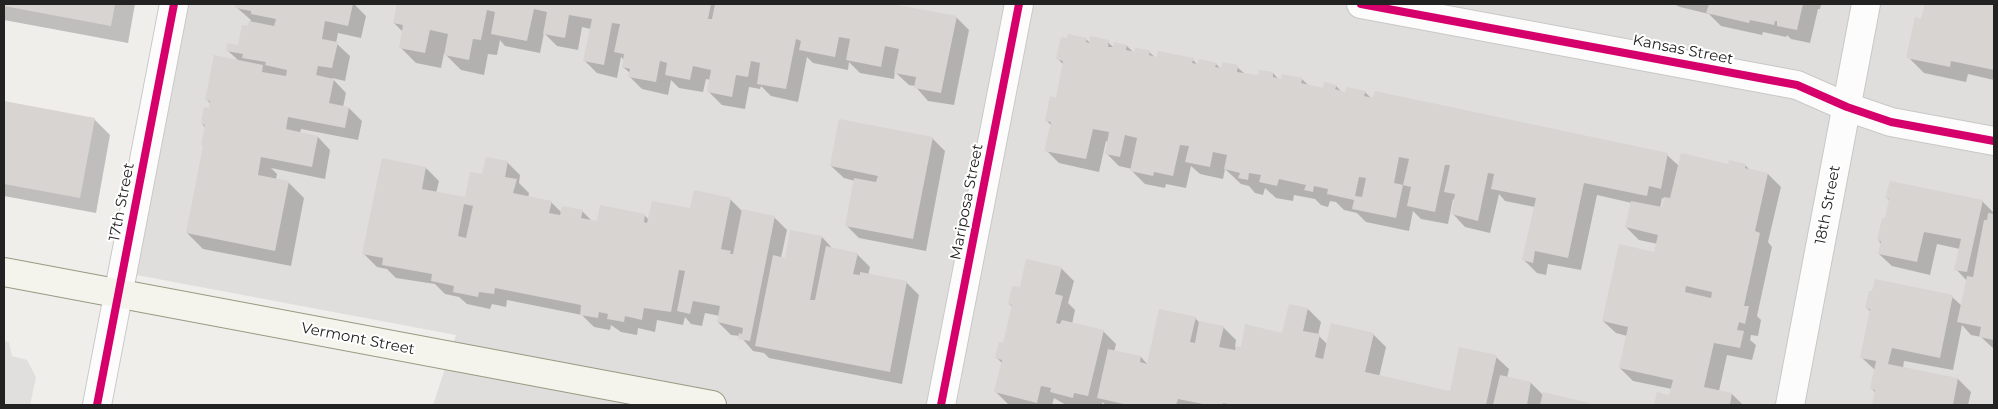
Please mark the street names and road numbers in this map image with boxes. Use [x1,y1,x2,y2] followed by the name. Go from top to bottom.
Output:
[1631,31,1735,69] street label: Kansas Street
[947,142,987,262] street label: Mariposa Street
[106,161,138,243] street label: 17th Street
[1811,164,1845,246] street label: 18th Street
[300,319,416,359] street label: Vermont Street

